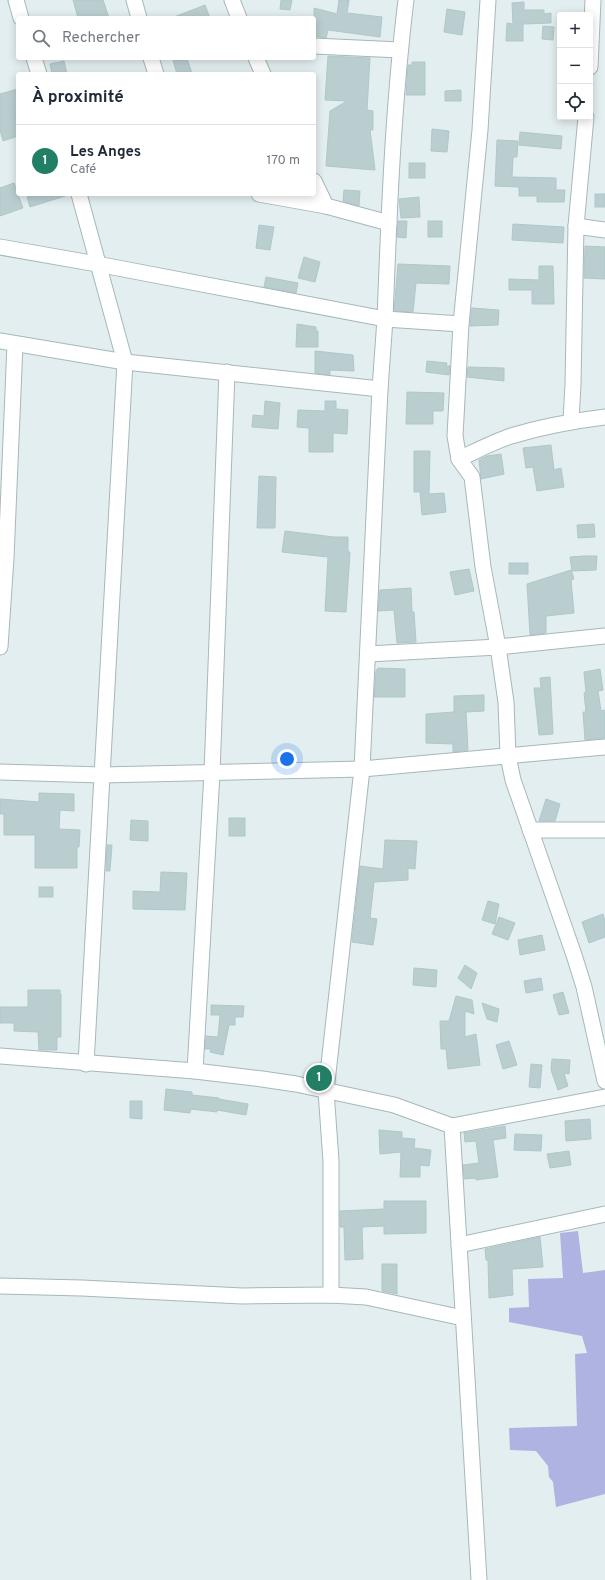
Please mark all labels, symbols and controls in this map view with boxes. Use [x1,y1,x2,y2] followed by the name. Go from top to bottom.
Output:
[557,12,593,120] map controls
[557,12,593,48] button: +
[16,16,316,60] search box
[30,27,52,49] icon: search
[62,29,140,48] text: Rechercher
[557,48,593,84] button: −
[557,84,593,120] button: locate
[32,87,124,109] text: À proximité
[70,143,141,162] text: Les Anges
[42,153,48,169] text: 1
[266,153,300,169] text: 170 m
[70,162,96,178] text: Café
[277,749,297,769] your location
[306,1063,332,1093] pin: 1

